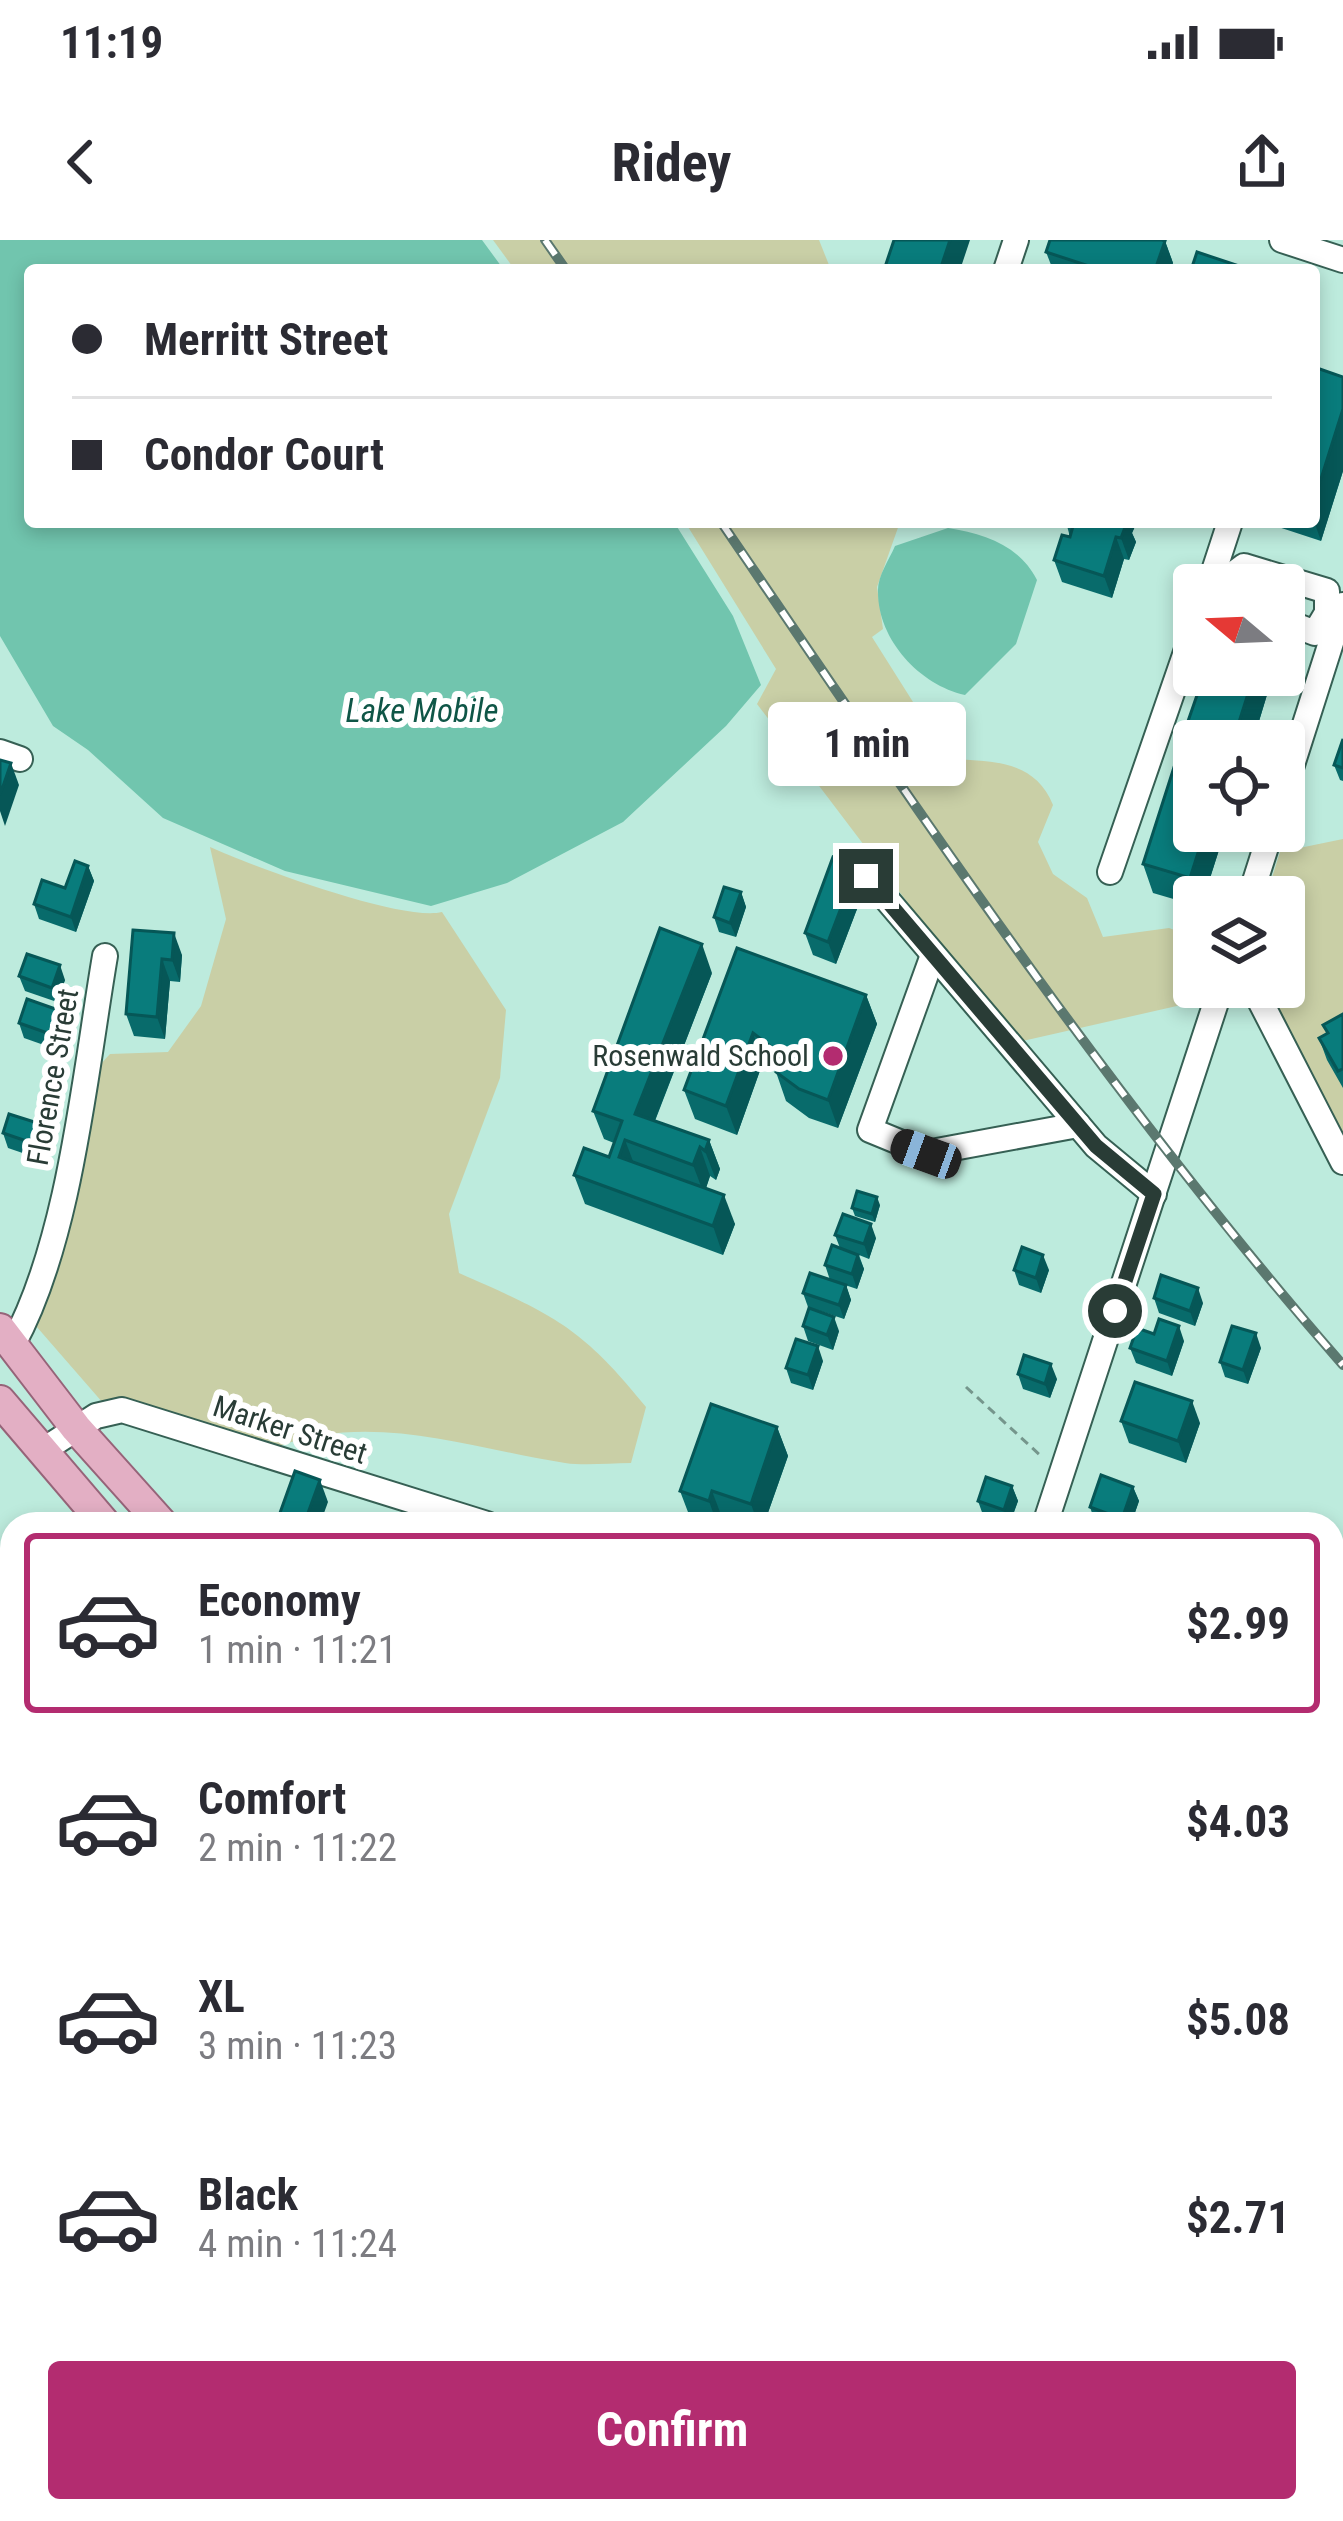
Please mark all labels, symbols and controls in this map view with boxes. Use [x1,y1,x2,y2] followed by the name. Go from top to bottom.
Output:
[60,16,163,69] text: 11:19
[48,129,114,195] icon: back
[1229,129,1295,195] icon: share
[612,131,731,194] text: Ridey
[144,313,388,366] text: Merritt Street
[144,428,384,481] text: Condor Court
[1173,564,1305,696] north arrow
[1173,564,1305,1008] map controls
[346,691,498,730] water label: Lake Mobile
[767,702,965,786] callout: 1 min
[1173,720,1305,852] button: locate
[824,721,910,767] text: 1 min
[839,849,893,903] route end
[1173,876,1305,1008] button: layers
[20,986,85,1168] street label: Florence Street
[592,1038,809,1073] place label: Rosenwald School
[820,1043,846,1069] marker: Rosenwald School
[886,1125,966,1183] car
[1088,1284,1142,1338] route start
[209,1388,372,1471] street label: Marker Street
[54,1569,162,1677] icon: car
[198,1574,361,1627] text: Economy
[1186,1597,1290,1650] text: $2.99
[198,1627,397,1673] text: 1 min · 11:21
[54,1767,162,1875] icon: car
[198,1772,346,1825] text: Comfort
[1186,1795,1290,1848] text: $4.03
[198,1825,397,1871] text: 2 min · 11:22
[54,1965,162,2073] icon: car
[198,1970,245,2023] text: XL
[1186,1993,1290,2046] text: $5.08
[198,2023,397,2069] text: 3 min · 11:23
[54,2163,162,2271] icon: car
[198,2168,298,2221] text: Black
[1186,2191,1290,2244] text: $2.71
[198,2221,397,2267] text: 4 min · 11:24
[48,2361,1296,2499] button: Confirm

